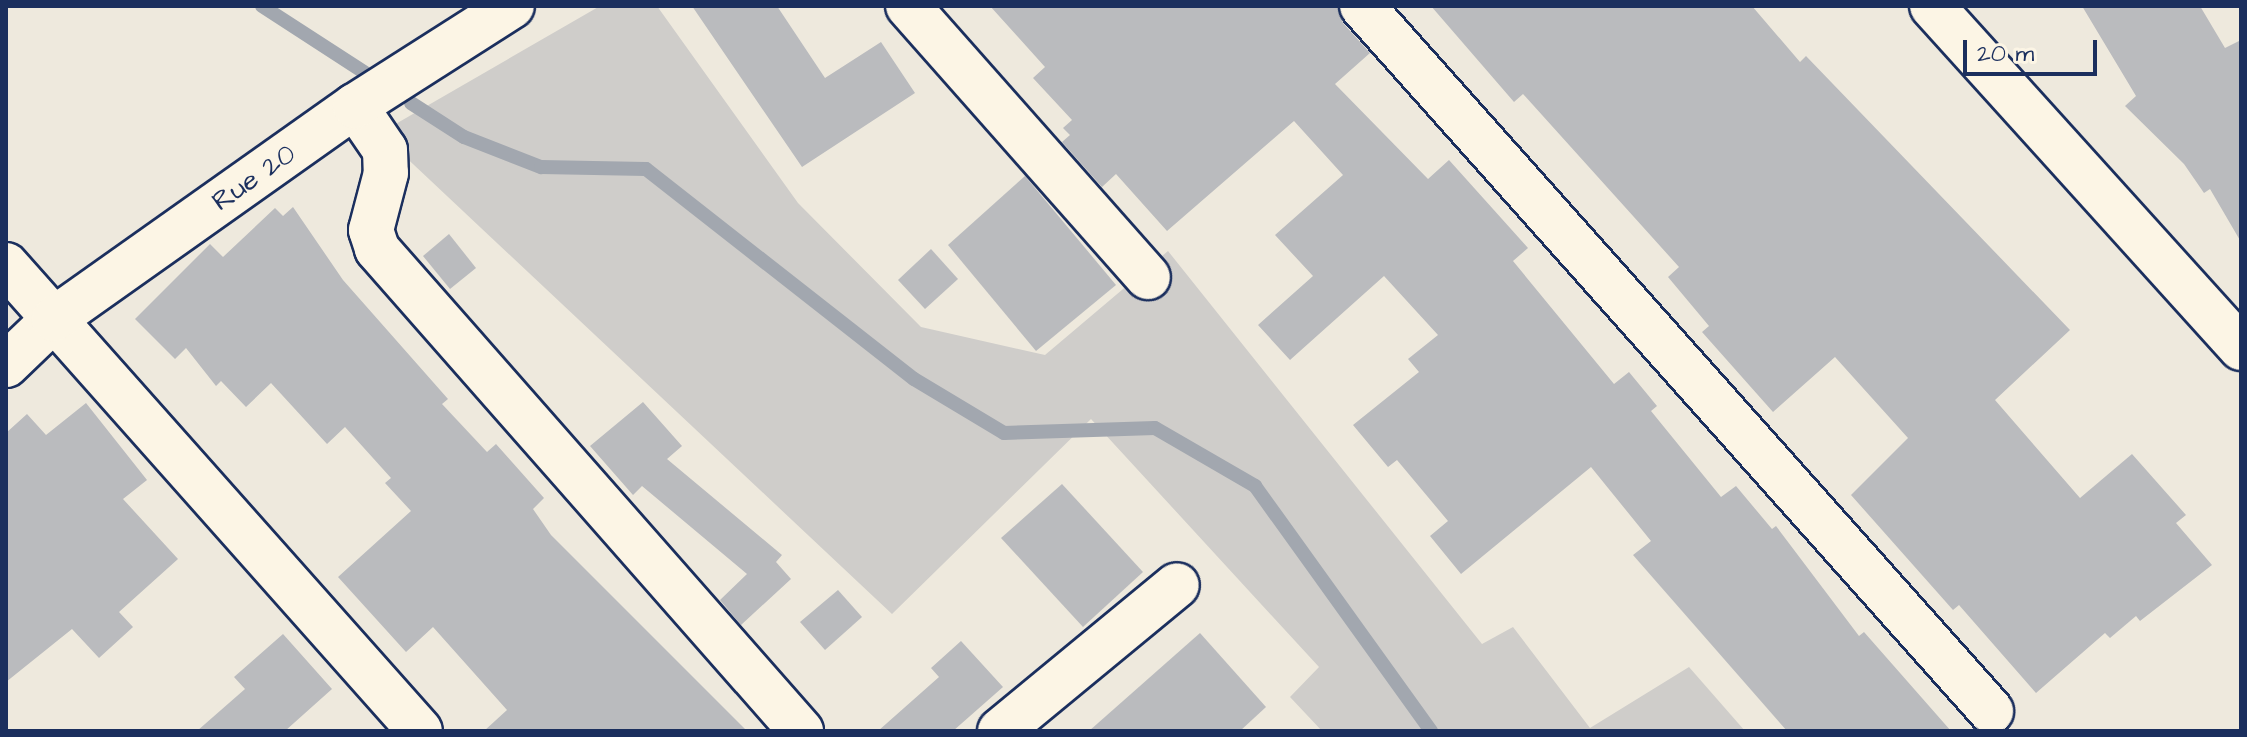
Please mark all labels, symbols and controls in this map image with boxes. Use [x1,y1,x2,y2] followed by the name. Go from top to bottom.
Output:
[1967,24,2101,74] scale bar
[1977,37,2034,71] text: 20 m
[206,137,302,219] street label: Rue 20

